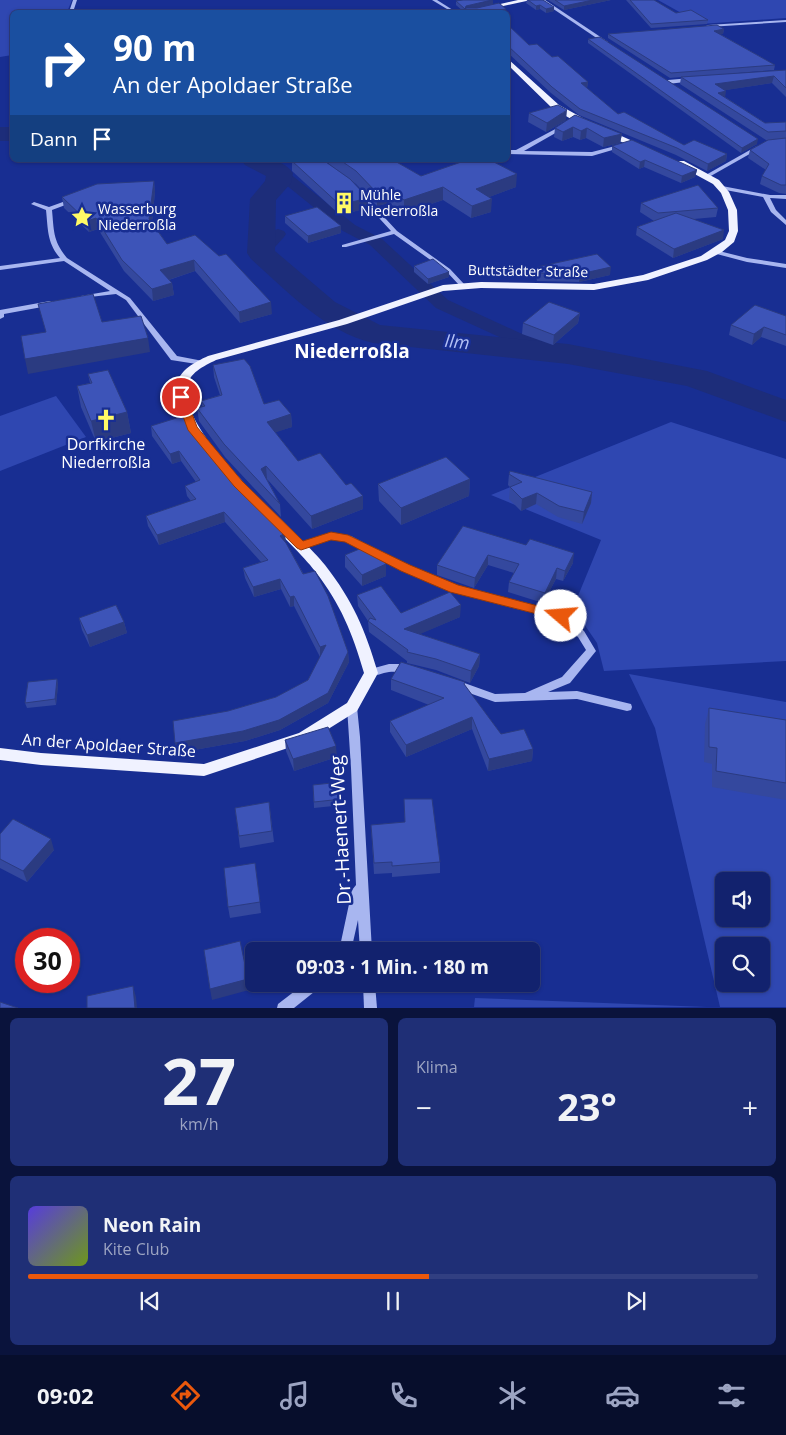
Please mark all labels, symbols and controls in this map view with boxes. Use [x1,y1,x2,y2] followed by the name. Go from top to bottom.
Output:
[113,24,196,71] text: 90 m
[30,30,95,95] icon: right
[113,69,353,99] text: An der Apoldaer Straße
[88,125,116,153] icon: arrive
[30,126,78,152] text: Dann
[360,185,438,220] place label: Mühle Niederroßla
[331,190,357,216] building icon: Mühle Niederroßla
[98,199,177,234] place label: Wasserburg Niederroßla
[69,204,95,230] place icon: Wasserburg Niederroßla
[468,260,589,281] street label: Buttstädter Straße
[443,328,471,354] water label: Ilm
[294,338,410,364] district label: Niederroßla
[160,376,202,418] pin
[167,383,195,411] icon: arrive
[93,407,119,433] church icon: Dorfkirche Niederroßla
[61,433,151,473] place label: Dorfkirche Niederroßla
[534,589,586,641] position arrow
[21,728,197,762] street label: An der Apoldaer Straße
[323,755,357,905] street label: Dr.-Haenert-Weg
[715,872,770,992] map controls
[715,872,770,927] button: sound
[15,928,80,993] speed limit sign: 30
[715,937,770,992] button: search
[296,954,489,980] text: 09:03 · 1 Min. · 180 m
[162,1036,236,1124] text: 27
[416,1056,458,1078] text: Klima
[557,1080,617,1132] text: 23°
[416,1088,432,1126] text: −
[742,1088,758,1126] text: +
[180,1113,218,1135] text: km/h
[103,1212,201,1238] text: Neon Rain
[103,1238,169,1260] text: Kite Club
[136,1287,164,1315] icon: previous
[379,1287,407,1315] icon: pause
[622,1287,650,1315] icon: next
[168,1378,203,1413] icon: directions
[277,1378,312,1413] icon: music
[386,1378,421,1413] icon: phone
[495,1378,530,1413] icon: climate
[605,1378,640,1413] icon: car
[714,1378,749,1413] icon: filters
[37,1380,94,1410] text: 09:02

